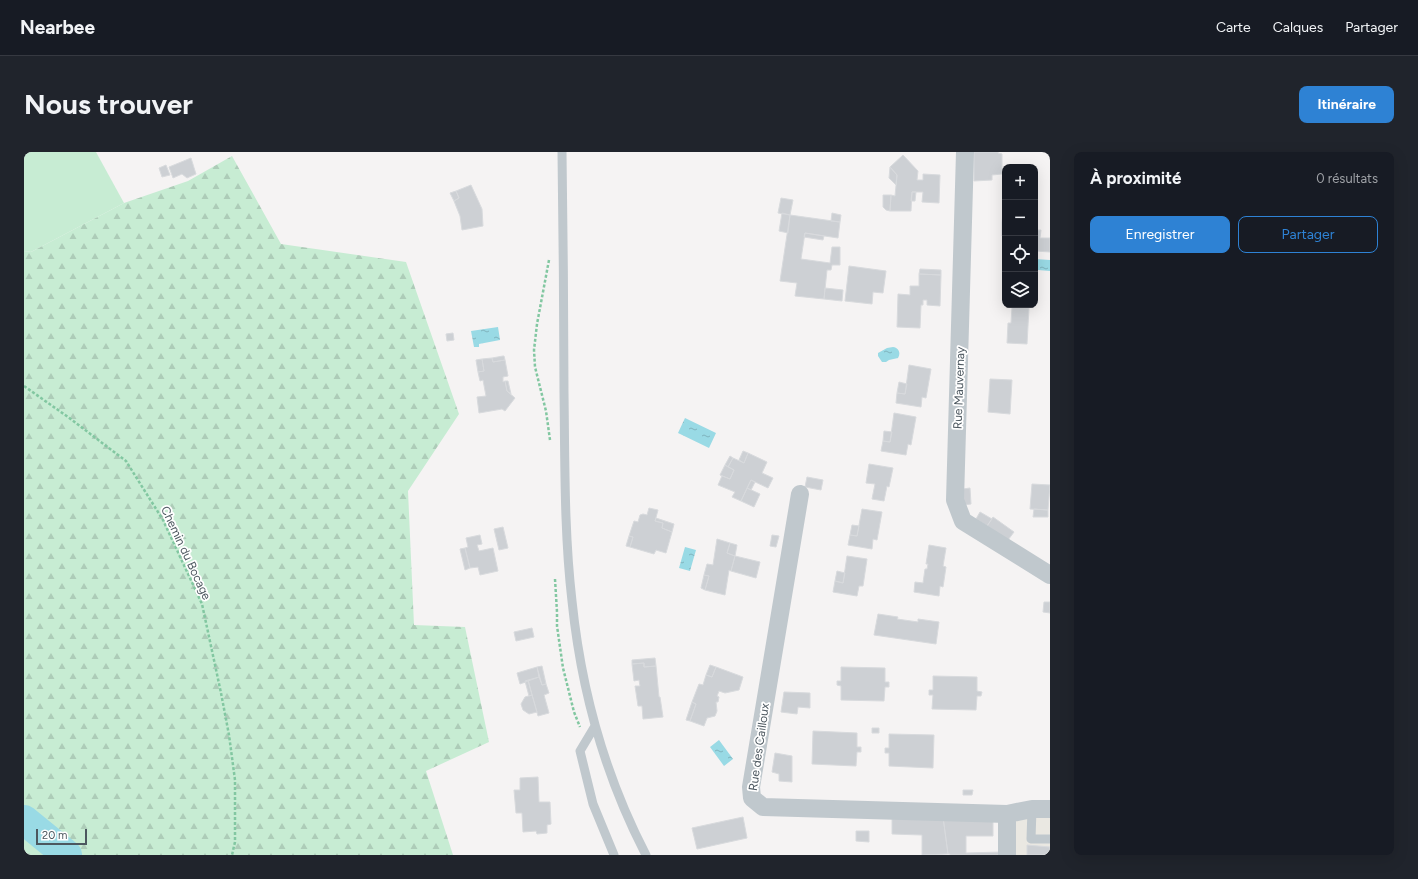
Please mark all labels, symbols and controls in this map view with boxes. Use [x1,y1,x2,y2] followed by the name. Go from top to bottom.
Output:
[20,16,95,39] text: Nearbee
[1216,19,1251,36] text: Carte
[1273,19,1323,36] text: Calques
[1345,19,1398,36] text: Partager
[1299,86,1394,123] button: Itinéraire
[24,87,193,121] text: Nous trouver
[1002,164,1038,308] map controls
[1002,164,1038,200] button: +
[1090,168,1181,188] text: À proximité
[1316,171,1378,186] text: 0 résultats
[1002,200,1038,236] button: −
[1090,216,1230,253] button: Enregistrer
[1238,216,1378,253] button: Partager
[1002,236,1038,272] button: locate
[1002,272,1038,308] button: layers
[951,346,967,429] street label: Rue Mauvernay
[158,504,214,602] street label: Chemin du Bocage
[746,702,772,792] street label: Rue des Cailloux
[36,827,87,846] scale bar
[42,829,67,842] text: 20 m

